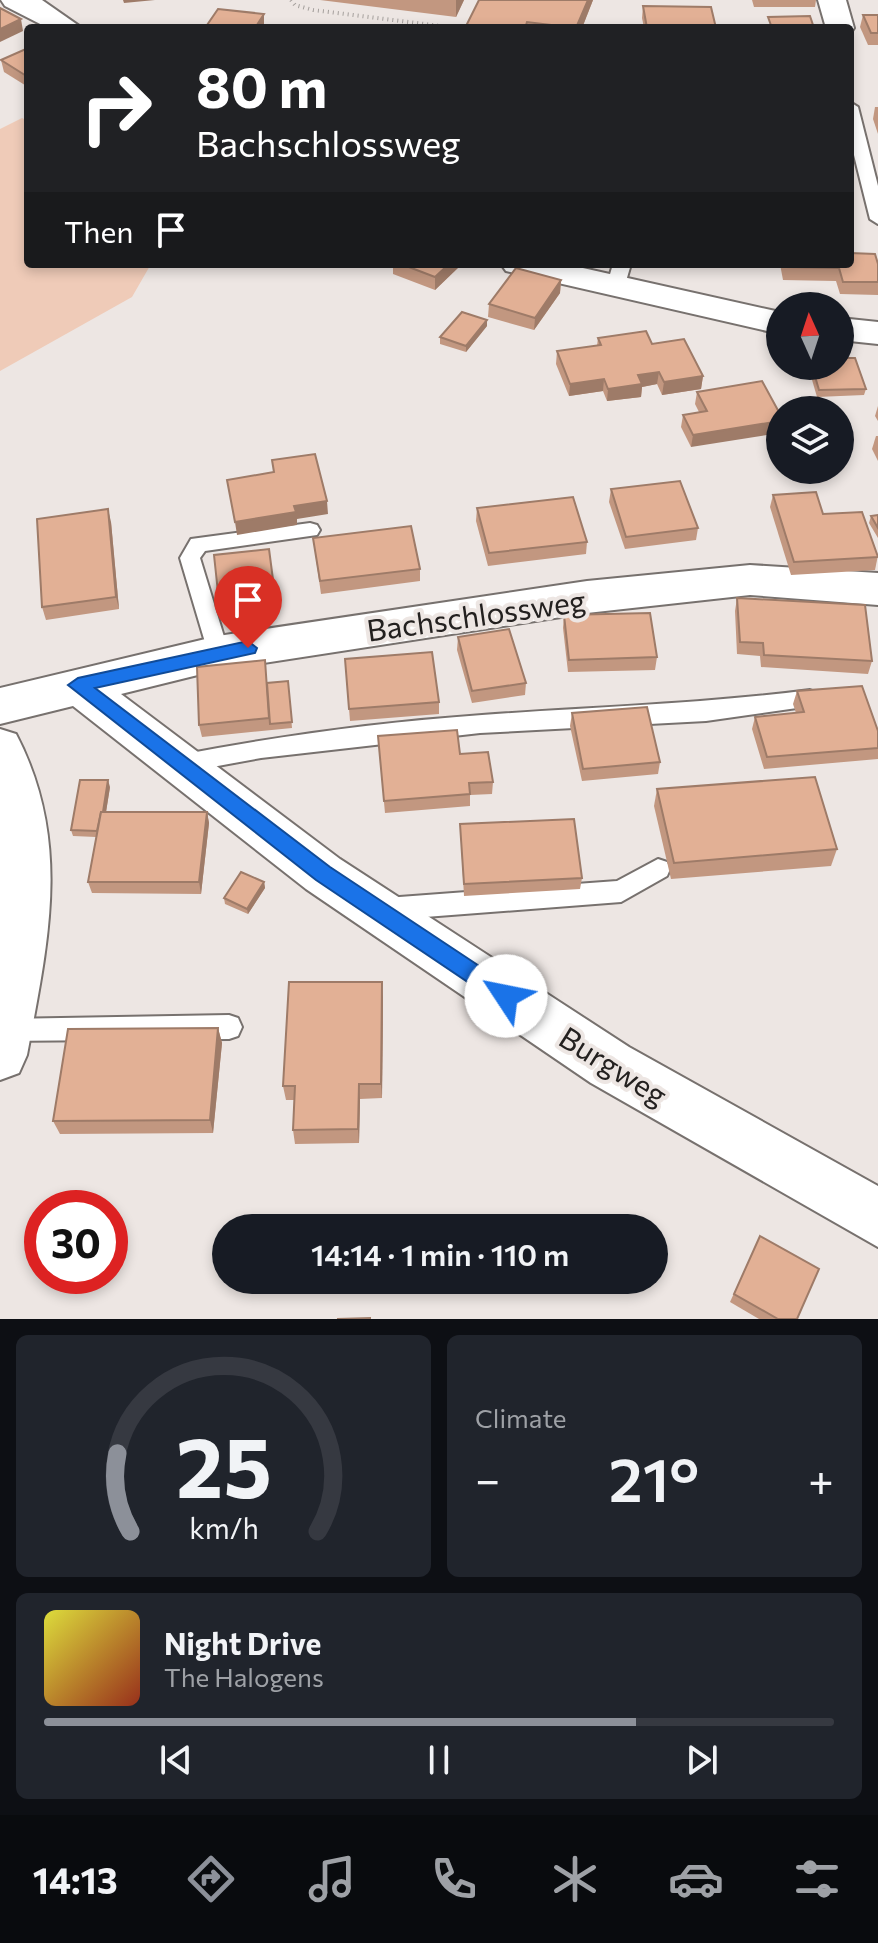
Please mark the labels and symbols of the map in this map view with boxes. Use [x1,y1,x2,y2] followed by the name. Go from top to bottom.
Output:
[766,292,854,380] north arrow
[214,566,282,648] pin
[364,580,588,648] street label: Bachschlossweg
[464,954,548,1038] position arrow
[553,1018,675,1112] street label: Burgweg
[24,1190,128,1294] speed limit sign: 30

